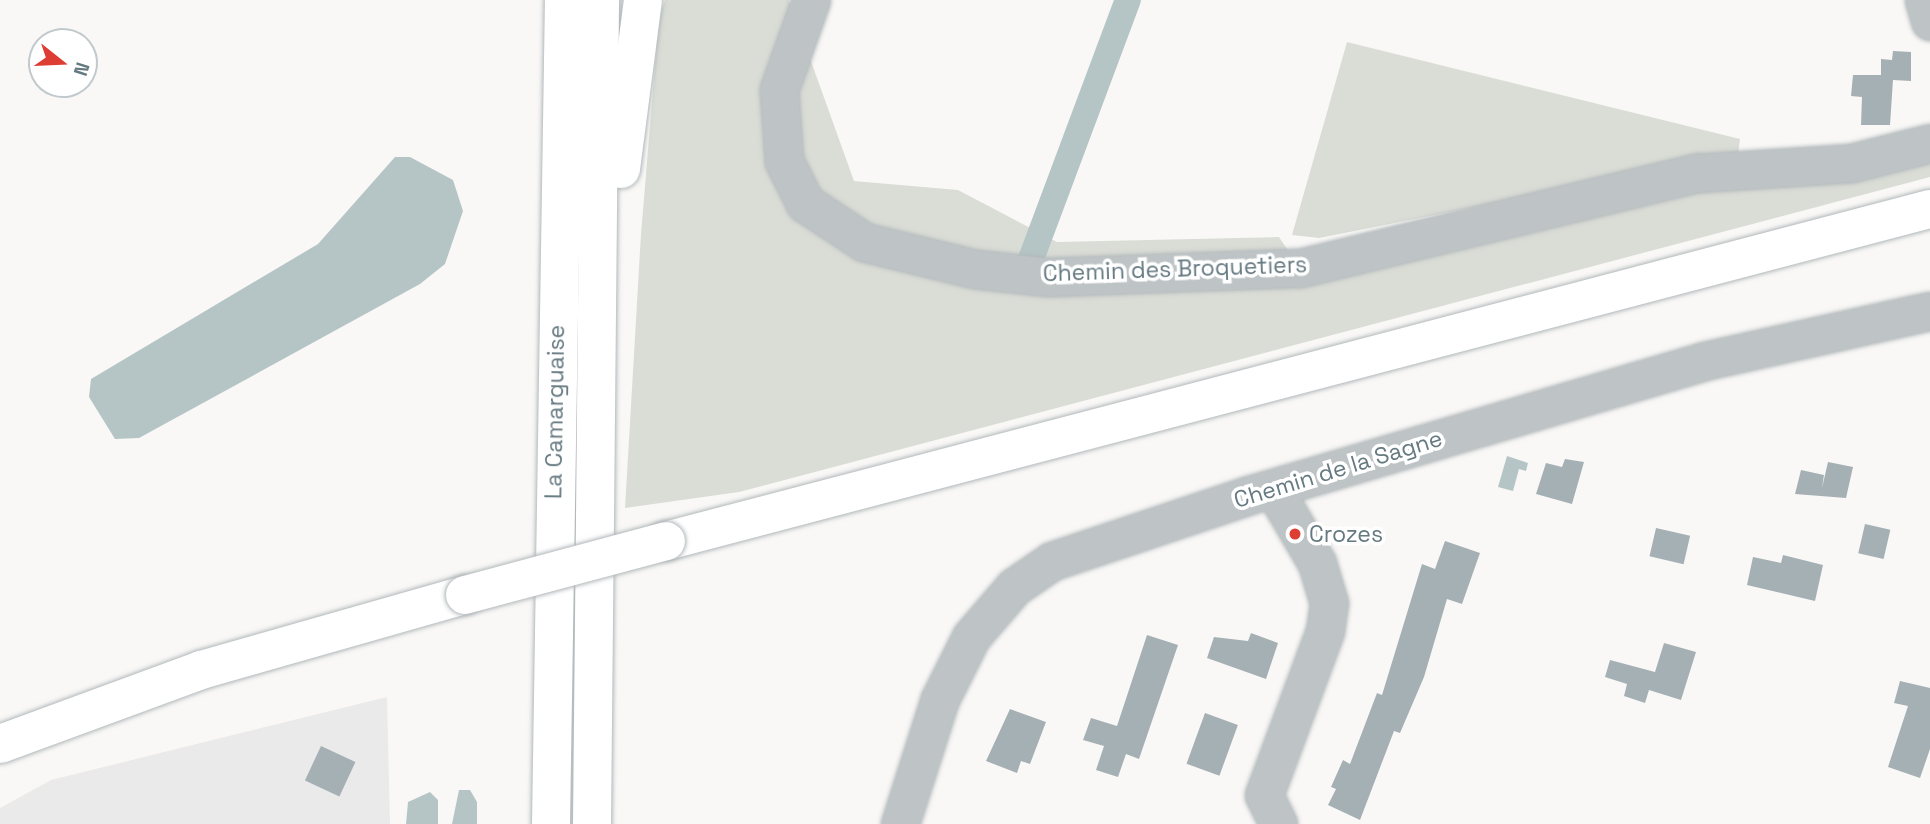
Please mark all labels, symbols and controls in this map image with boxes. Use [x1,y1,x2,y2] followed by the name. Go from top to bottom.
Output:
[28,28,98,98] north arrow
[68,59,95,79] text: N
[1042,251,1308,287] street label: Chemin des Broquetiers
[540,325,570,499] street label: La Camarguaise
[1230,424,1446,514] street label: Chemin de la Sagne
[1309,520,1383,548] place label: Crozes
[1287,526,1303,542] marker: Crozes

